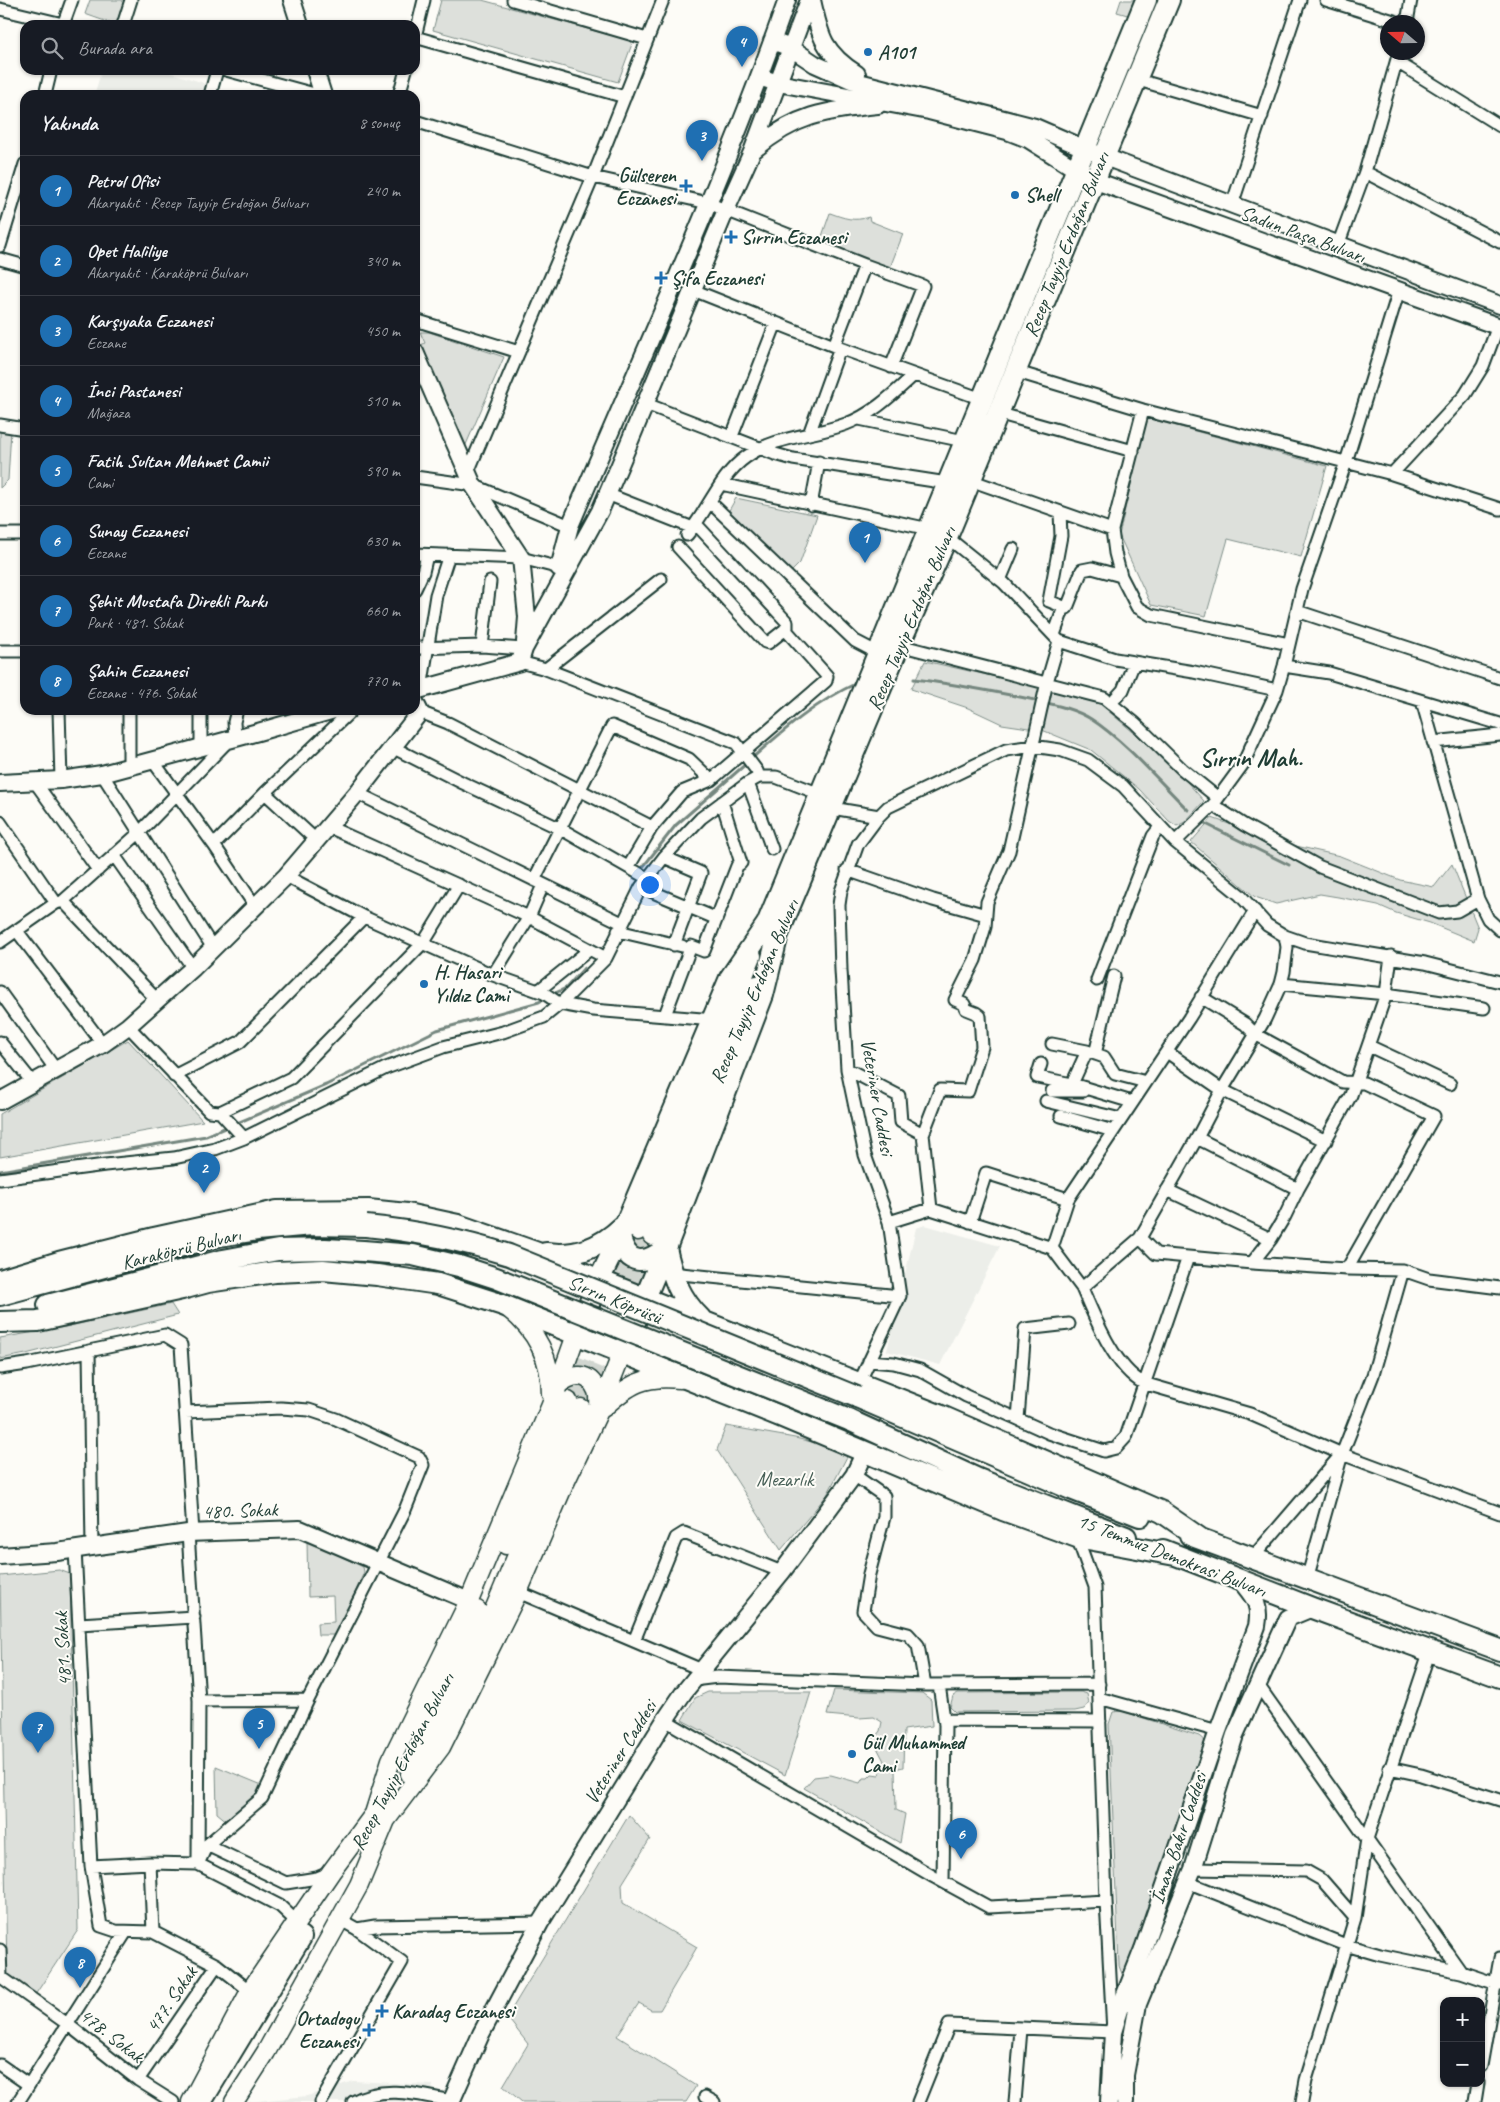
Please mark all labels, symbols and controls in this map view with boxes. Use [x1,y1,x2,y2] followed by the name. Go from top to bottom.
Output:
[1380,15,1425,60] north arrow
[20,20,420,75] search box
[726,26,758,67] pin: 4
[38,34,66,62] icon: search
[78,36,152,60] text: Burada ara
[878,40,917,65] place label: A101
[862,46,874,58] marker: A101
[40,110,98,136] text: Yakında
[359,113,400,133] text: 8 sonuç
[686,120,718,161] pin: 3
[1018,147,1116,340] street label: Recep Tayyip Erdoğan Bulvarı
[616,163,679,211] place label: Gülseren Eczanesi
[87,169,159,193] text: Petrol Ofisi
[680,180,692,192] marker: Gülseren Eczanesi
[52,181,60,201] text: 1
[366,181,400,201] text: 240 m
[1025,183,1062,208] place label: Shell
[1009,189,1021,201] marker: Shell
[87,193,308,213] text: Akaryakıt · Recep Tayyip Erdoğan Bulvarı
[1237,200,1370,269] street label: Sadun Paşa Bulvarı
[741,225,850,250] place label: Sırrın Eczanesi
[725,231,737,243] marker: Sırrın Eczanesi
[87,239,167,263] text: Opet Haliliye
[52,251,60,271] text: 2
[366,251,400,271] text: 340 m
[87,263,248,283] text: Akaryakıt · Karaköprü Bulvarı
[671,266,766,291] place label: Şifa Eczanesi
[655,272,667,284] marker: Şifa Eczanesi
[87,309,212,333] text: Karşıyaka Eczanesi
[52,321,60,341] text: 3
[366,321,400,341] text: 450 m
[87,333,126,353] text: Eczane
[87,379,181,403] text: İnci Pastanesi
[52,391,60,411] text: 4
[366,391,400,411] text: 510 m
[87,403,130,423] text: Mağaza
[87,449,268,473] text: Fatih Sultan Mehmet Camii
[53,461,59,481] text: 5
[366,461,400,481] text: 590 m
[87,473,114,493] text: Cami
[87,519,187,543] text: Sunay Eczanesi
[861,521,962,714] street label: Recep Tayyip Erdoğan Bulvarı
[849,522,881,563] pin: 1
[52,531,60,551] text: 6
[366,531,400,551] text: 630 m
[87,543,126,563] text: Eczane
[87,589,267,613] text: Şehit Mustafa Direkli Parkı
[52,601,60,621] text: 7
[366,601,400,621] text: 660 m
[87,613,183,633] text: Park · 481. Sokak
[87,659,188,683] text: Şahin Eczanesi
[52,671,60,691] text: 8
[366,671,400,691] text: 770 m
[87,683,196,703] text: Eczane · 476. Sokak
[1199,742,1304,774] district label: Sırrın Mah.
[637,872,663,898] your location
[704,894,805,1087] street label: Recep Tayyip Erdoğan Bulvarı
[434,960,512,1008] place label: H. Hasari Yıldız Cami
[418,978,430,990] marker: H. Hasari Yıldız Cami
[855,1037,900,1159] street label: Veteriner Caddesi
[188,1152,220,1193] pin: 2
[119,1221,244,1275] street label: Karaköprü Bulvarı
[564,1269,668,1331] street label: Sırrın Köprüsü
[757,1467,815,1492] park label: Mezarlık
[202,1497,280,1524] street label: 480. Sokak
[1074,1508,1271,1603] street label: 15 Temmuz Demokrasi Bulvarı
[48,1609,77,1687] street label: 481. Sokak
[345,1667,460,1854] street label: Recep Tayyip Erdoğan Bulvarı
[579,1694,663,1809] street label: Veteriner Caddesi
[243,1708,275,1749] pin: 5
[22,1712,54,1753] pin: 7
[862,1730,968,1778] place label: Gül Muhammed Cami
[846,1748,858,1760] marker: Gül Muhammed Cami
[1144,1767,1213,1907] street label: İmam Bakır Caddesi
[945,1818,977,1859] pin: 6
[64,1947,96,1988] pin: 8
[140,1960,204,2037] street label: 477. Sokak
[1440,1997,1485,2087] map controls
[1440,1997,1485,2042] button: +
[392,1999,517,2024] place label: Karadag Eczanesi
[74,2002,150,2069] street label: 478. Sokak
[376,2005,388,2017] marker: Karadag Eczanesi
[296,2006,362,2054] place label: Ortadogu Eczanesi
[363,2024,375,2036] marker: Ortadogu Eczanesi
[1440,2042,1485,2087] button: −

